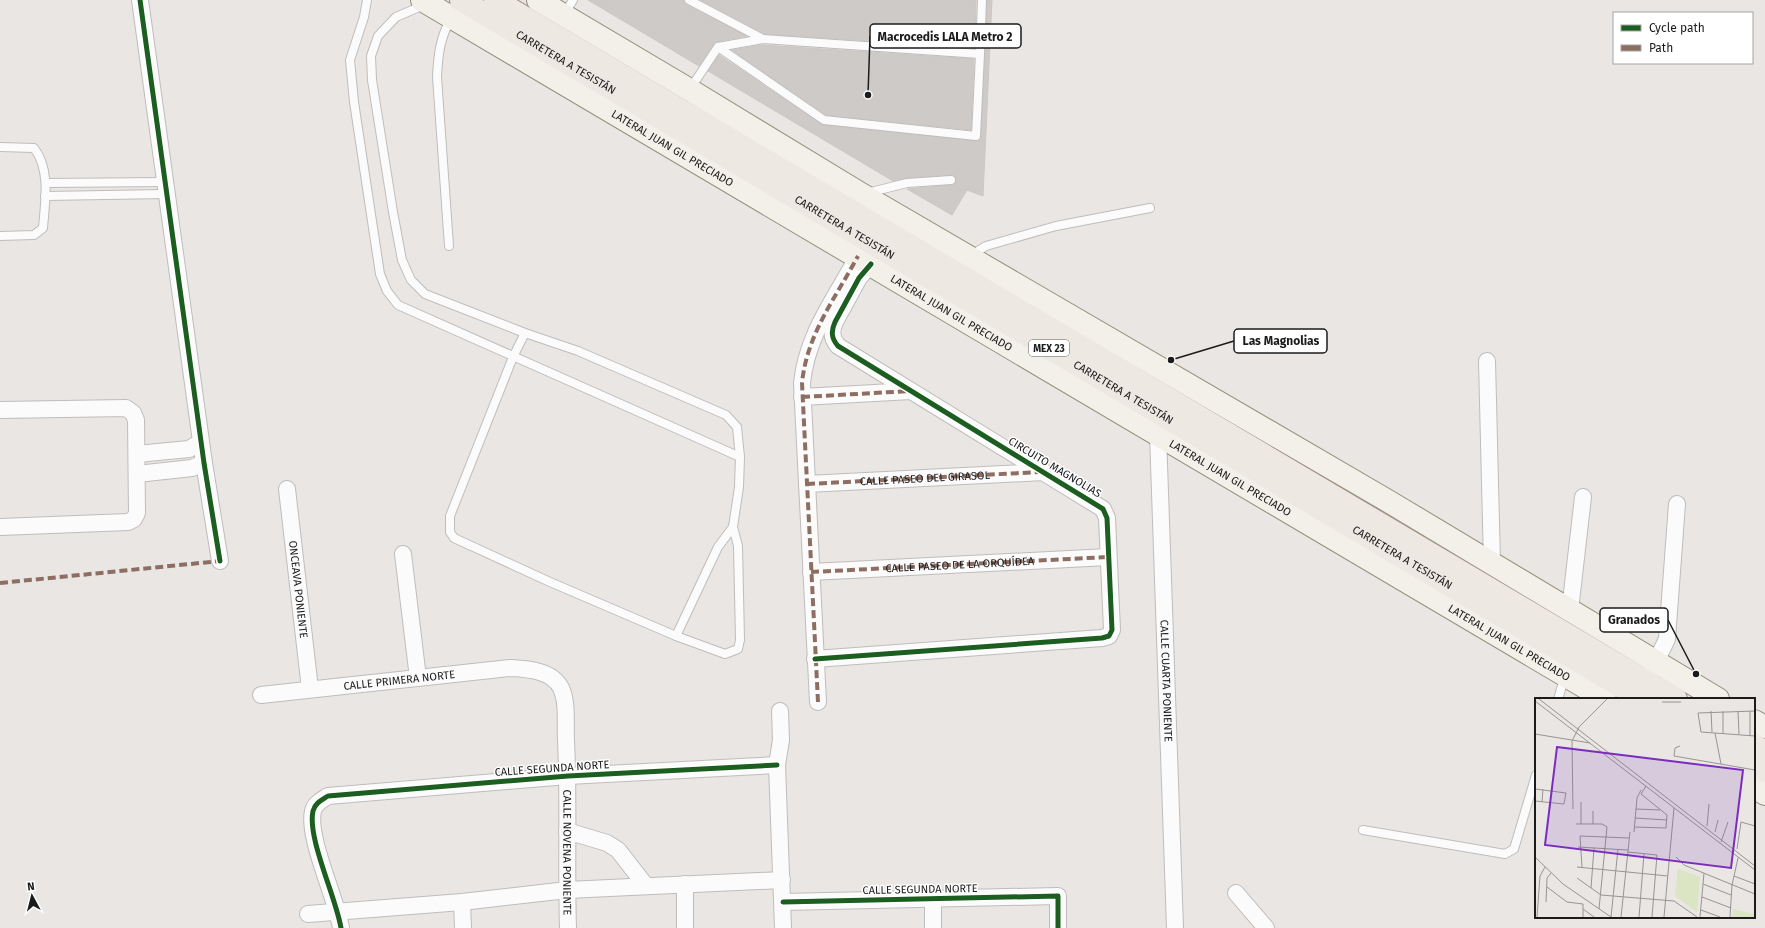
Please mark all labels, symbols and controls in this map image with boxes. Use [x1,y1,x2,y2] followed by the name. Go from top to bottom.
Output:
[1613,12,1753,64] legend
[1649,21,1705,35] text: Cycle path
[870,24,1021,48] callout: Macrocedis LALA Metro 2
[513,28,618,97] street label: CARRETERA A TESISTÁN
[877,30,1013,44] text: Macrocedis LALA Metro 2
[1649,41,1673,55] text: Path
[609,107,736,190] street label: LATERAL JUAN GIL PRECIADO
[792,193,897,262] street label: CARRETERA A TESISTÁN
[888,272,1015,354] street label: LATERAL JUAN GIL PRECIADO
[1234,329,1327,353] callout: Las Magnolias
[1243,334,1320,348] text: Las Magnolias
[1029,340,1069,356] road number: MEX 23
[1071,358,1176,427] street label: CARRETERA A TESISTÁN
[1006,435,1104,500] street label: CIRCUITO MAGNOLIAS
[1167,437,1293,519] street label: LATERAL JUAN GIL PRECIADO
[859,469,991,488] street label: CALLE PASEO DEL GIRASOL
[1350,523,1454,592] street label: CARRETERA A TESISTÁN
[286,540,310,639] street label: ONCEAVA PONIENTE
[885,555,1035,575] street label: CALLE PASEO DE LA ORQUÍDEA
[1446,602,1572,684] street label: LATERAL JUAN GIL PRECIADO
[1600,608,1668,632] callout: Granados
[1608,613,1660,627] text: Granados
[1157,619,1175,742] street label: CALLE CUARTA PONIENTE
[343,668,456,693] street label: CALLE PRIMERA NORTE
[1535,698,1755,918] inset map
[494,758,610,779] street label: CALLE SEGUNDA NORTE
[560,789,574,916] street label: CALLE NOVENA PONIENTE
[12,876,52,916] north arrow
[26,880,35,893] text: N
[862,882,978,897] street label: CALLE SEGUNDA NORTE

